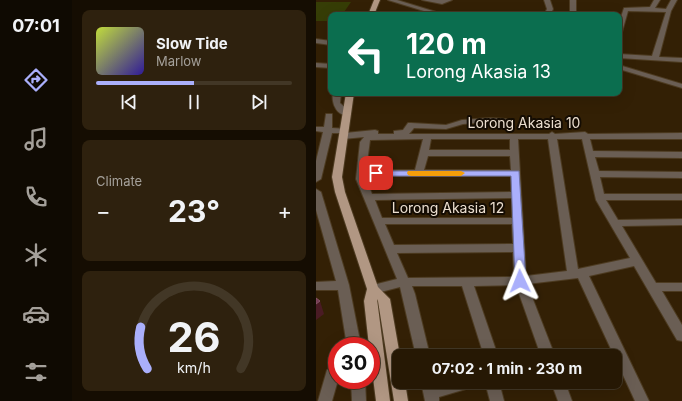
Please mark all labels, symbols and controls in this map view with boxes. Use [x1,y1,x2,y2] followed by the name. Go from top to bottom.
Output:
[12,15,60,36] text: 07:01
[406,27,487,61] text: 120 m
[340,28,392,80] icon: left
[156,34,228,53] text: Slow Tide
[156,53,202,69] text: Marlow
[406,61,551,82] text: Lorong Akasia 13
[22,66,50,94] icon: directions
[118,91,140,113] icon: previous
[183,91,205,113] icon: pause
[248,91,270,113] icon: next
[468,114,580,131] street label: Lorong Akasia 10
[22,125,50,153] icon: music
[359,156,393,190] pin
[365,162,387,184] icon: arrive
[96,173,142,189] text: Climate
[22,183,50,211] icon: phone
[168,193,220,229] text: 23°
[96,198,111,224] text: −
[277,198,292,224] text: +
[392,199,504,216] street label: Lorong Akasia 12
[22,241,50,269] icon: climate
[499,260,541,302] position arrow
[22,300,50,328] icon: car
[167,312,221,362] text: 26
[328,337,380,389] speed limit sign: 30
[22,358,50,386] icon: filters
[177,358,211,375] text: km/h
[432,359,582,378] text: 07:02 · 1 min · 230 m

